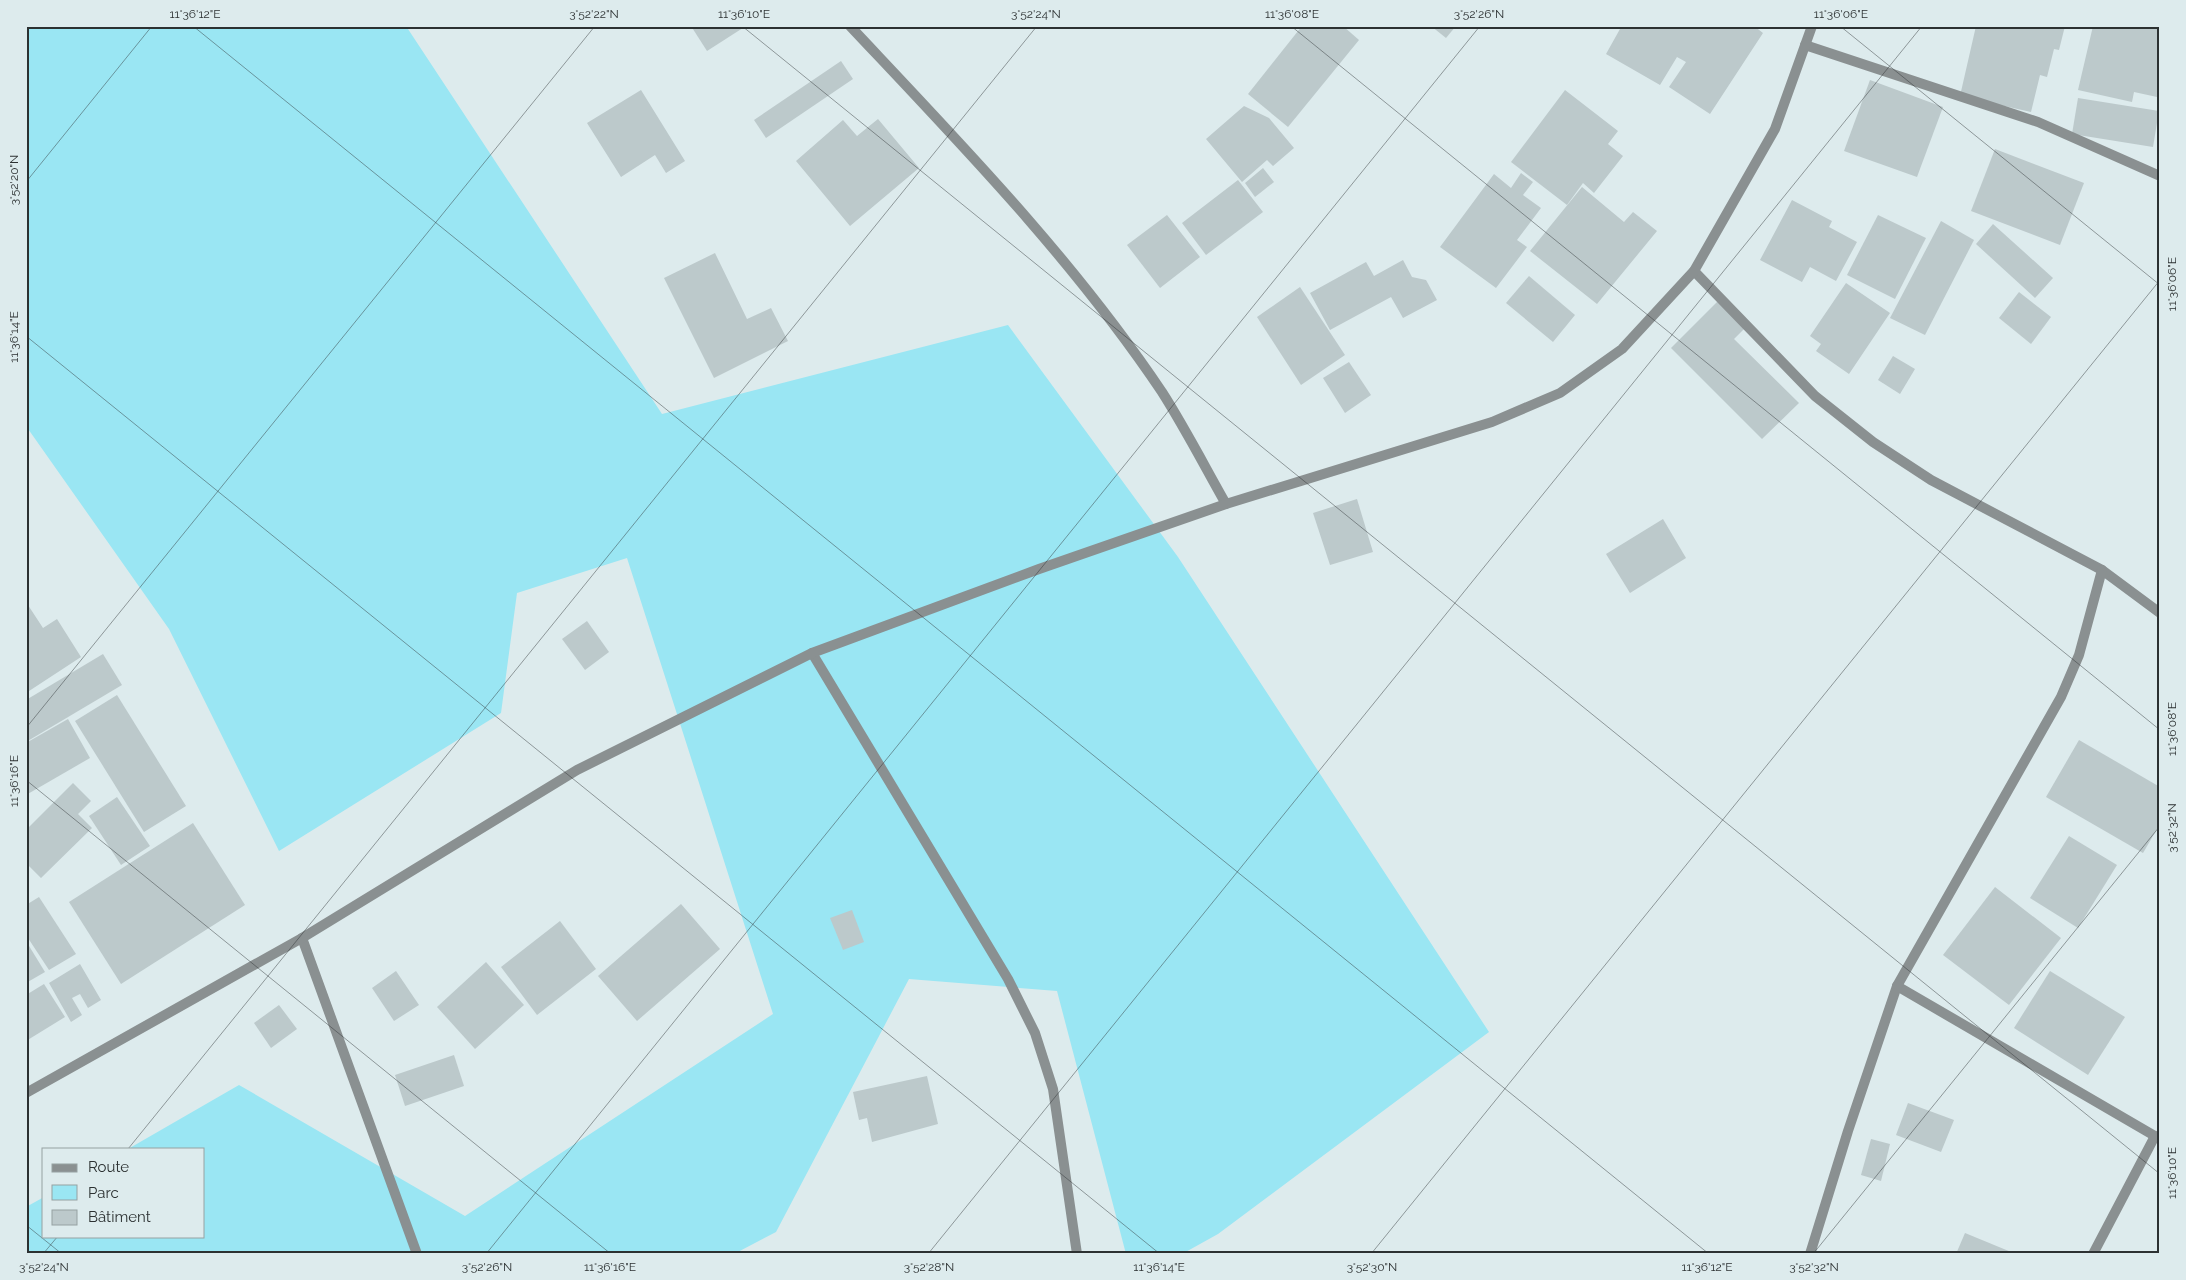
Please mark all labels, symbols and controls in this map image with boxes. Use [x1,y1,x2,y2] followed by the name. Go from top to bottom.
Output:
[169,7,221,21] text: 11°36'12"E
[569,7,619,21] text: 3°52'22"N
[718,7,770,21] text: 11°36'10"E
[1011,7,1061,21] text: 3°52'24"N
[1265,7,1319,21] text: 11°36'08"E
[1454,7,1504,21] text: 3°52'26"N
[1814,7,1868,21] text: 11°36'06"E
[7,155,21,205] text: 3°52'20"N
[2165,257,2179,311] text: 11°36'06"E
[7,311,21,363] text: 11°36'14"E
[2165,702,2179,756] text: 11°36'08"E
[7,755,21,807] text: 11°36'16"E
[2165,803,2179,853] text: 3°52'32"N
[2165,1147,2179,1199] text: 11°36'10"E
[42,1148,205,1238] legend
[88,1158,129,1176] text: Route
[88,1184,119,1202] text: Parc
[88,1208,151,1226] text: Bâtiment
[19,1260,69,1274] text: 3°52'24"N
[462,1260,512,1274] text: 3°52'26"N
[584,1260,636,1274] text: 11°36'16"E
[904,1260,954,1274] text: 3°52'28"N
[1133,1260,1185,1274] text: 11°36'14"E
[1347,1260,1397,1274] text: 3°52'30"N
[1681,1260,1733,1274] text: 11°36'12"E
[1789,1260,1839,1274] text: 3°52'32"N

